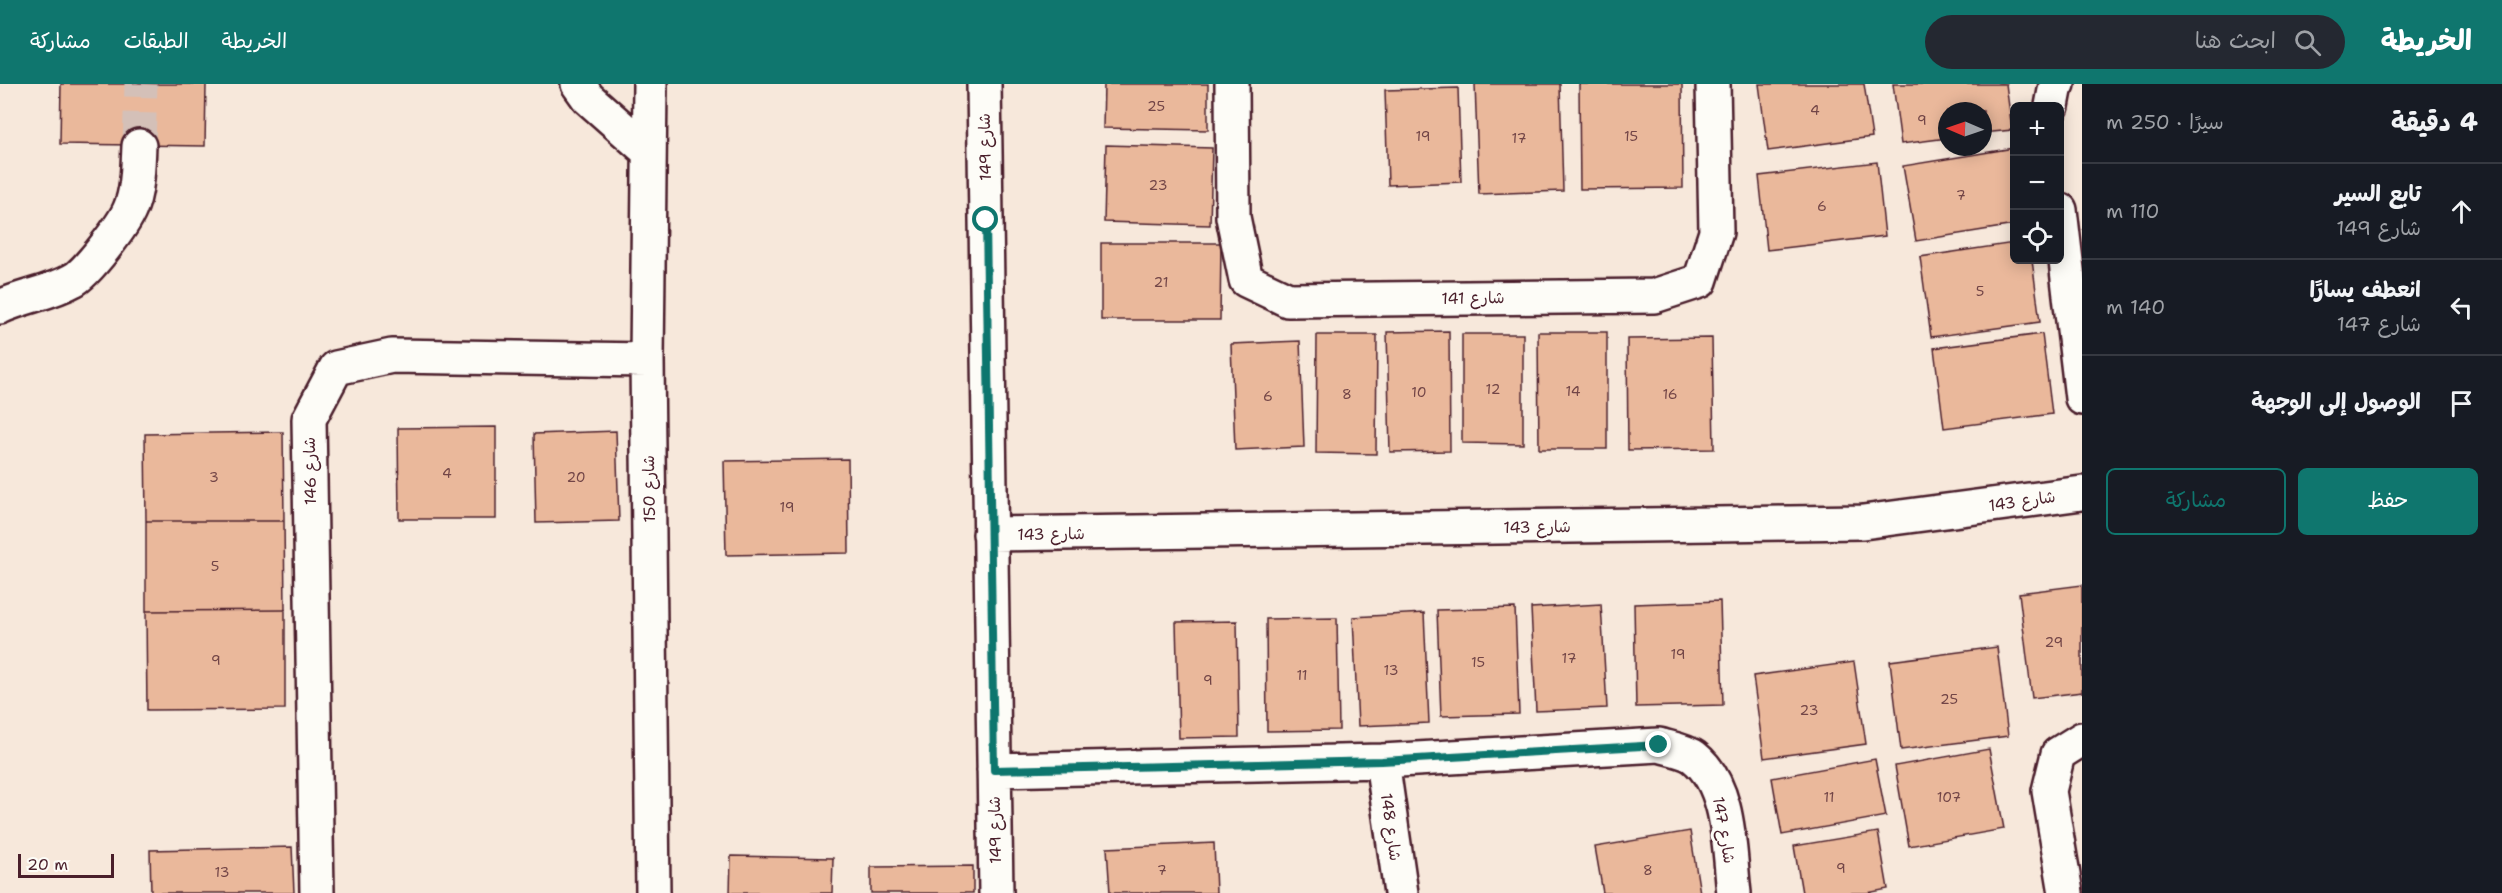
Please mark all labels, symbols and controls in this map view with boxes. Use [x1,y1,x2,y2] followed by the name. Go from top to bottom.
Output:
[1925,15,2345,69] search box
[2381,21,2472,59] text: الخريطة
[2195,26,2276,55] text: ابحث هنا
[2291,26,2324,59] icon: search
[30,27,91,55] text: مشاركة
[124,27,189,55] text: الطبقات
[222,27,287,55] text: الخريطة
[1147,97,1165,115] house number: 25
[1810,101,1820,119] house number: 4
[1938,102,1992,156] north arrow
[2010,102,2064,264] map controls
[2010,102,2064,156] button: +
[2391,104,2478,139] text: 4 دقيقة
[2106,109,2224,135] text: سيرًا · 250 m
[1917,111,1927,129] house number: 9
[974,113,997,181] street label: شارع 149
[1415,127,1431,145] house number: 19
[1624,127,1638,145] house number: 15
[1512,129,1526,147] house number: 17
[2010,156,2064,210] button: −
[1149,176,1167,194] house number: 23
[2335,179,2421,208] text: تابع السير
[1956,186,1966,204] house number: 7
[2445,195,2478,228] icon: ahead
[1817,197,1827,215] house number: 6
[2106,198,2160,224] text: 110 m
[972,206,998,232] route start
[2010,210,2064,264] button: locate
[2336,215,2421,241] text: شارع 149
[1154,273,1168,291] house number: 21
[2309,275,2421,304] text: انعطف يسارًا
[1976,282,1984,300] house number: 5
[1441,287,1505,310] street label: شارع 141
[2445,291,2478,324] icon: left
[2106,294,2165,320] text: 140 m
[2337,311,2421,337] text: شارع 147
[1486,380,1500,398] house number: 12
[1565,382,1581,400] house number: 14
[1411,383,1427,401] house number: 10
[1342,385,1352,403] house number: 8
[1662,385,1678,403] house number: 16
[1263,387,1273,405] house number: 6
[2251,387,2421,416] text: الوصول إلى الوجهة
[2445,387,2478,420] icon: arrive
[299,437,322,505] street label: شارع 146
[638,455,661,523] street label: شارع 150
[442,464,452,482] house number: 4
[209,468,219,486] house number: 3
[566,468,586,486] house number: 20
[2106,468,2286,535] button: مشاركة
[2298,468,2478,535] button: حفظ
[1987,486,2057,517] street label: شارع 143
[779,498,795,516] house number: 19
[1503,516,1571,539] street label: شارع 143
[1017,523,1085,546] street label: شارع 143
[211,557,219,575] house number: 5
[2045,633,2063,651] house number: 29
[1670,645,1686,663] house number: 19
[1562,649,1576,667] house number: 17
[211,651,221,669] house number: 9
[1471,653,1485,671] house number: 15
[1384,661,1398,679] house number: 13
[1296,666,1308,684] house number: 11
[1203,671,1213,689] house number: 9
[1940,690,1958,708] house number: 25
[1800,701,1818,719] house number: 23
[1645,731,1671,757] route end
[1823,788,1835,806] house number: 11
[1937,788,1961,806] house number: 107
[1375,792,1406,862] street label: شارع 148
[1707,795,1740,865] street label: شارع 147
[984,796,1007,864] street label: شارع 149
[18,851,114,878] scale bar
[27,854,68,875] text: 20 m
[1836,859,1846,877] house number: 9
[1157,861,1167,879] house number: 7
[1643,861,1653,879] house number: 8
[215,863,229,881] house number: 13

